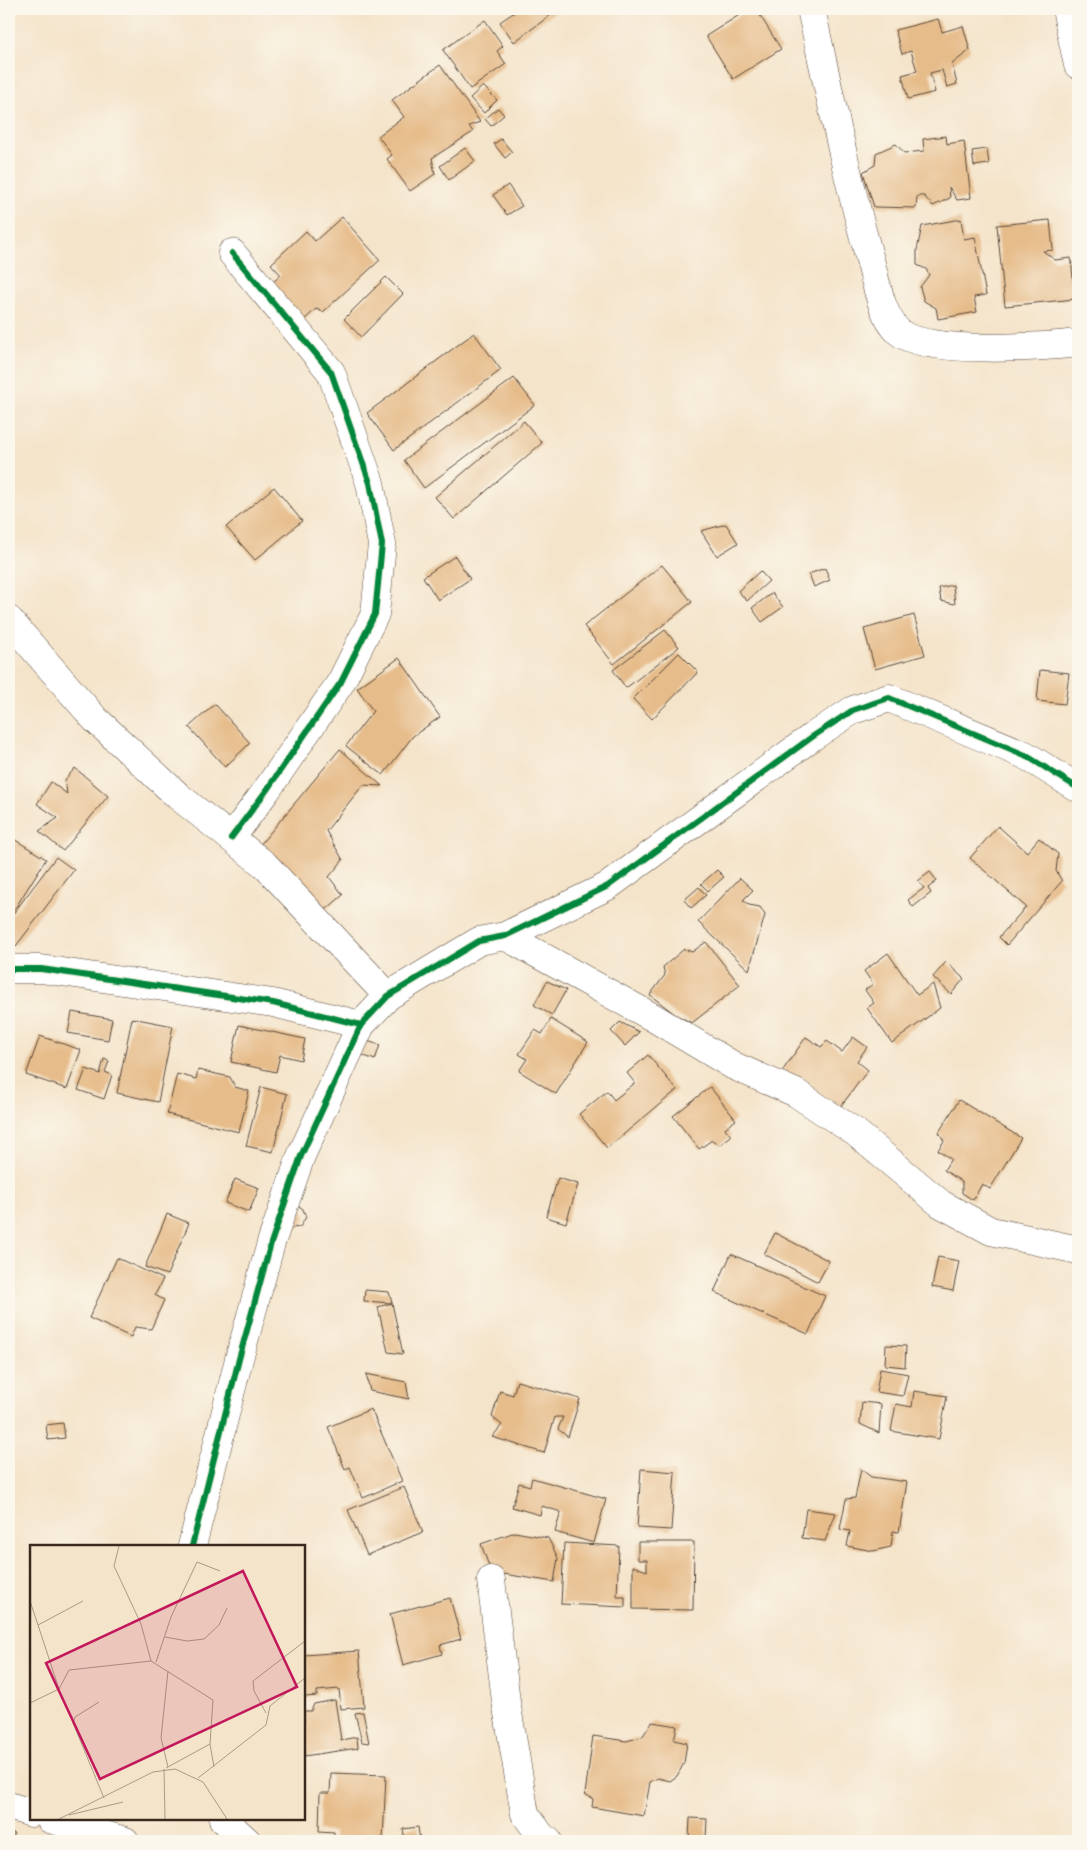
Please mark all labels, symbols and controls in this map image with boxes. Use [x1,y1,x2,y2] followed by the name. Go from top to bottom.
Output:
[30,1545,305,1820] inset map

